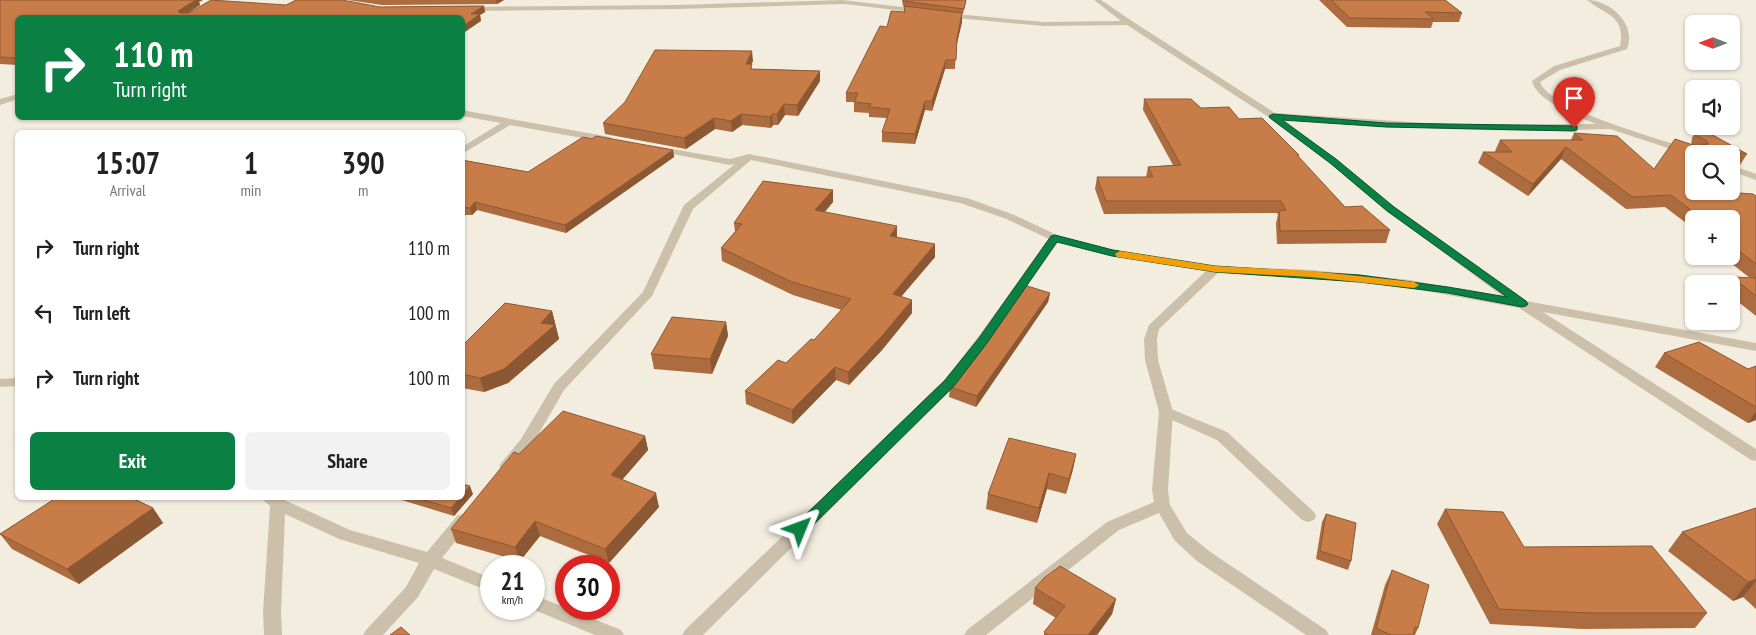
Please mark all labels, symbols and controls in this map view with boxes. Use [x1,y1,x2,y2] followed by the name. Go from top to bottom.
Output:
[1685,15,1740,70] north arrow
[1685,15,1740,330] map controls
[113,31,194,77] text: 110 m
[30,35,95,100] icon: right
[113,75,187,103] text: Turn right
[1553,77,1595,128] pin
[1685,80,1740,135] button: sound
[1560,84,1588,112] icon: arrive
[95,143,160,182] text: 15:07
[244,143,258,182] text: 1
[342,143,385,182] text: 390
[1685,145,1740,200] button: search
[110,180,146,200] text: Arrival
[240,180,261,200] text: min
[358,180,368,200] text: m
[1685,210,1740,265] button: +
[30,234,58,262] icon: right
[73,236,139,260] text: Turn right
[408,236,450,260] text: 110 m
[1685,275,1740,330] button: −
[30,299,58,327] icon: left
[73,301,130,325] text: Turn left
[408,301,450,325] text: 100 m
[30,364,58,392] icon: right
[73,366,139,390] text: Turn right
[408,366,450,390] text: 100 m
[30,432,235,490] button: Exit
[245,432,450,490] button: Share
[773,502,825,554] position arrow
[555,555,620,620] speed limit sign: 30
[501,565,524,597] text: 21
[502,592,523,607] text: km/h

